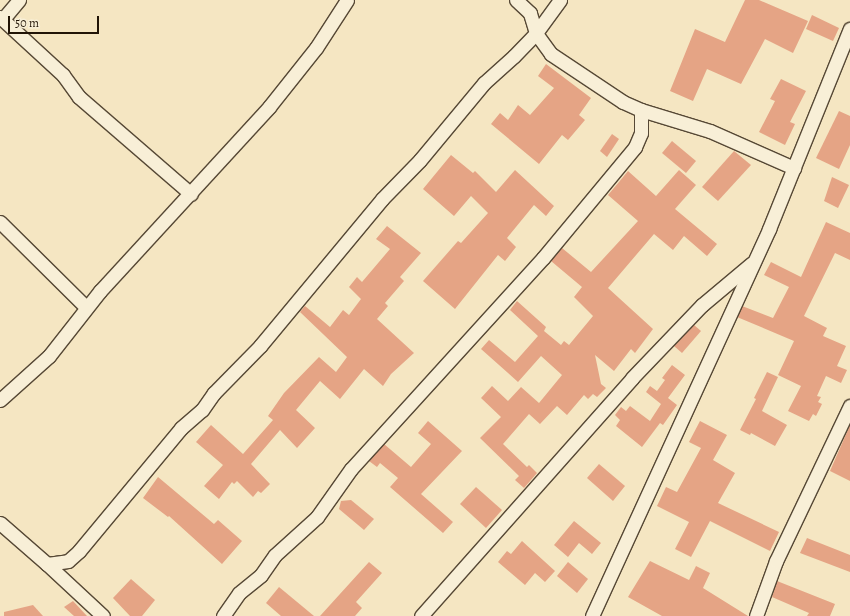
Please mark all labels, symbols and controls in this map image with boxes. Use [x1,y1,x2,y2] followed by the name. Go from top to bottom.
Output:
[10,8,101,34] scale bar
[15,15,39,31] text: 50 m

